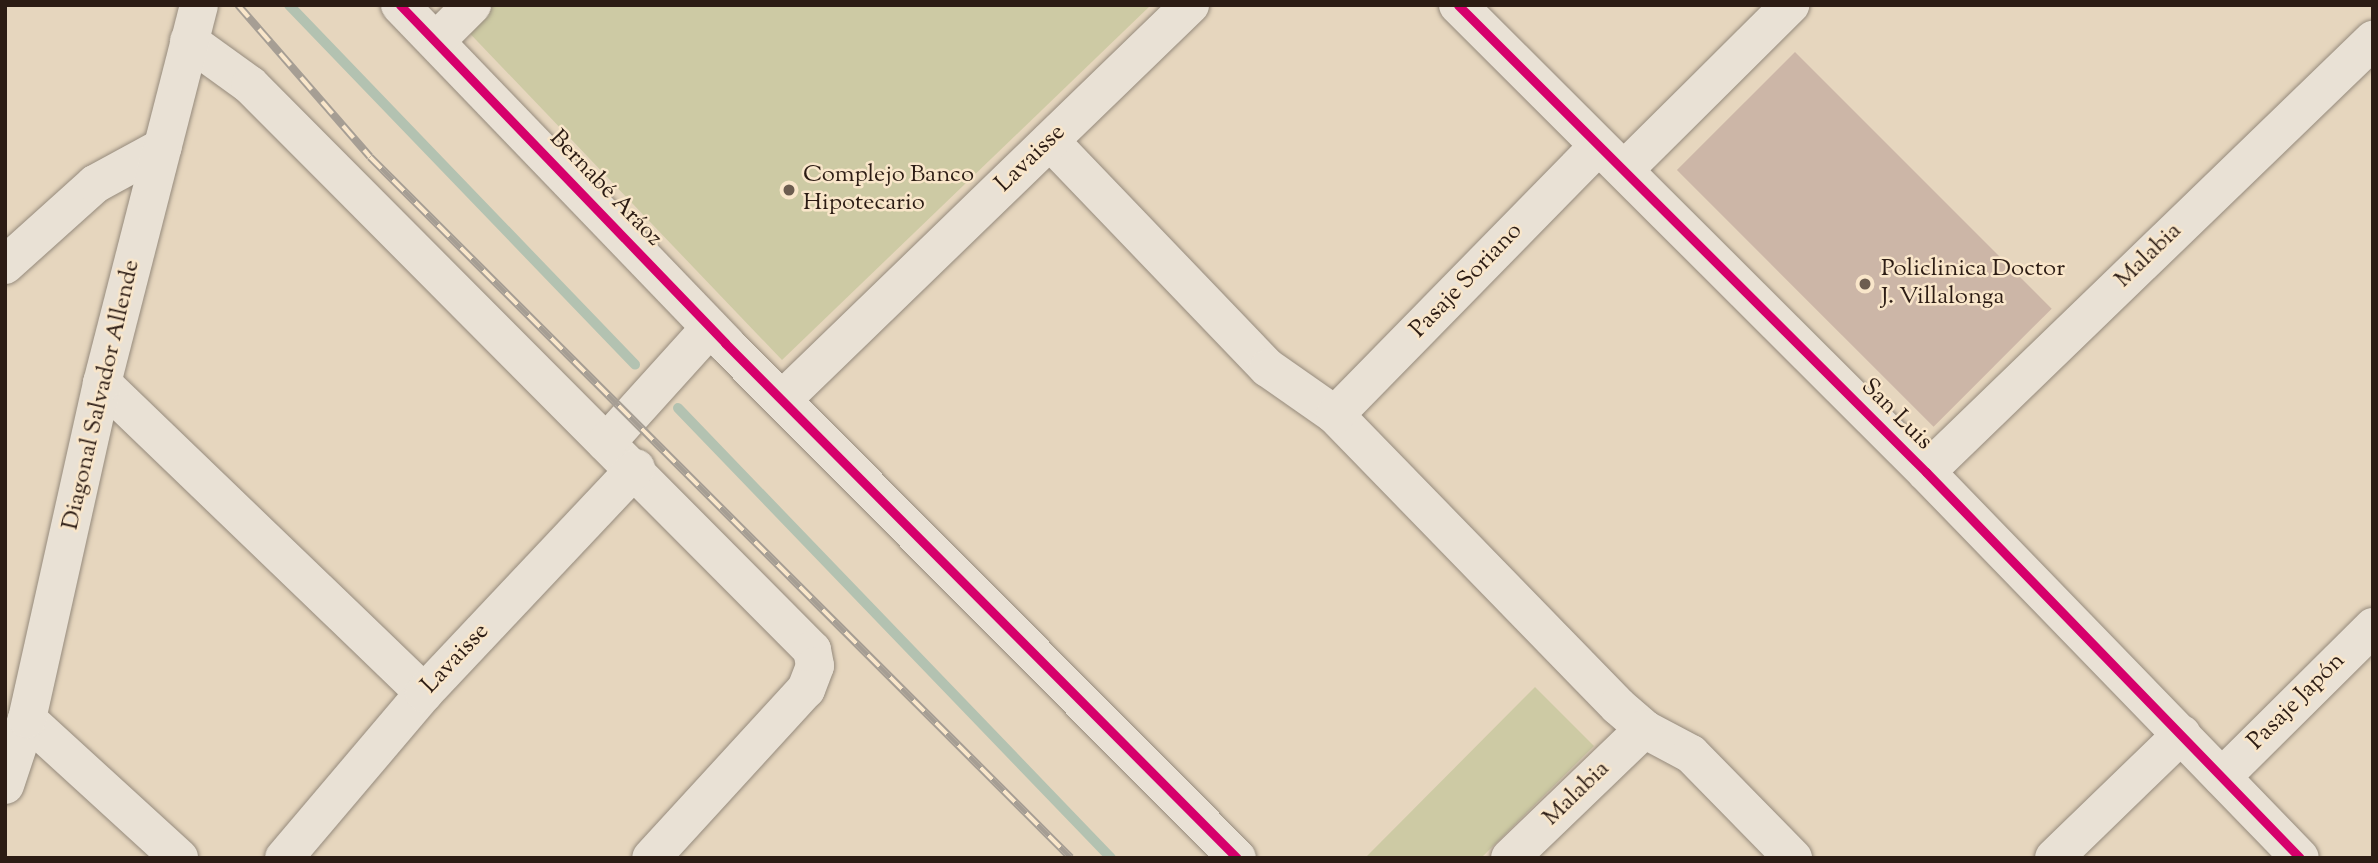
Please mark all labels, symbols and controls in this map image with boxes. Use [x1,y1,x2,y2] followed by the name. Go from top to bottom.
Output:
[990,119,1072,199] street label: Lavaisse
[542,125,668,253] street label: Bernabé Aráoz
[803,162,974,218] place label: Complejo Banco Hipotecario
[781,182,797,198] marker: Complejo Banco Hipotecario
[1405,217,1529,345] street label: Pasaje Soriano
[2110,217,2188,295] street label: Malabia
[1881,256,2065,312] place label: Policlinica Doctor J. Villalonga
[57,257,147,533] street label: Diagonal Salvador Allende
[1855,274,1875,294] marker: Policlinica Doctor J. Villalonga
[1854,373,1938,457] street label: San Luis
[416,618,496,700] street label: Lavaisse
[2242,647,2352,757] street label: Pasaje Japón
[1538,755,1616,833] street label: Malabia

